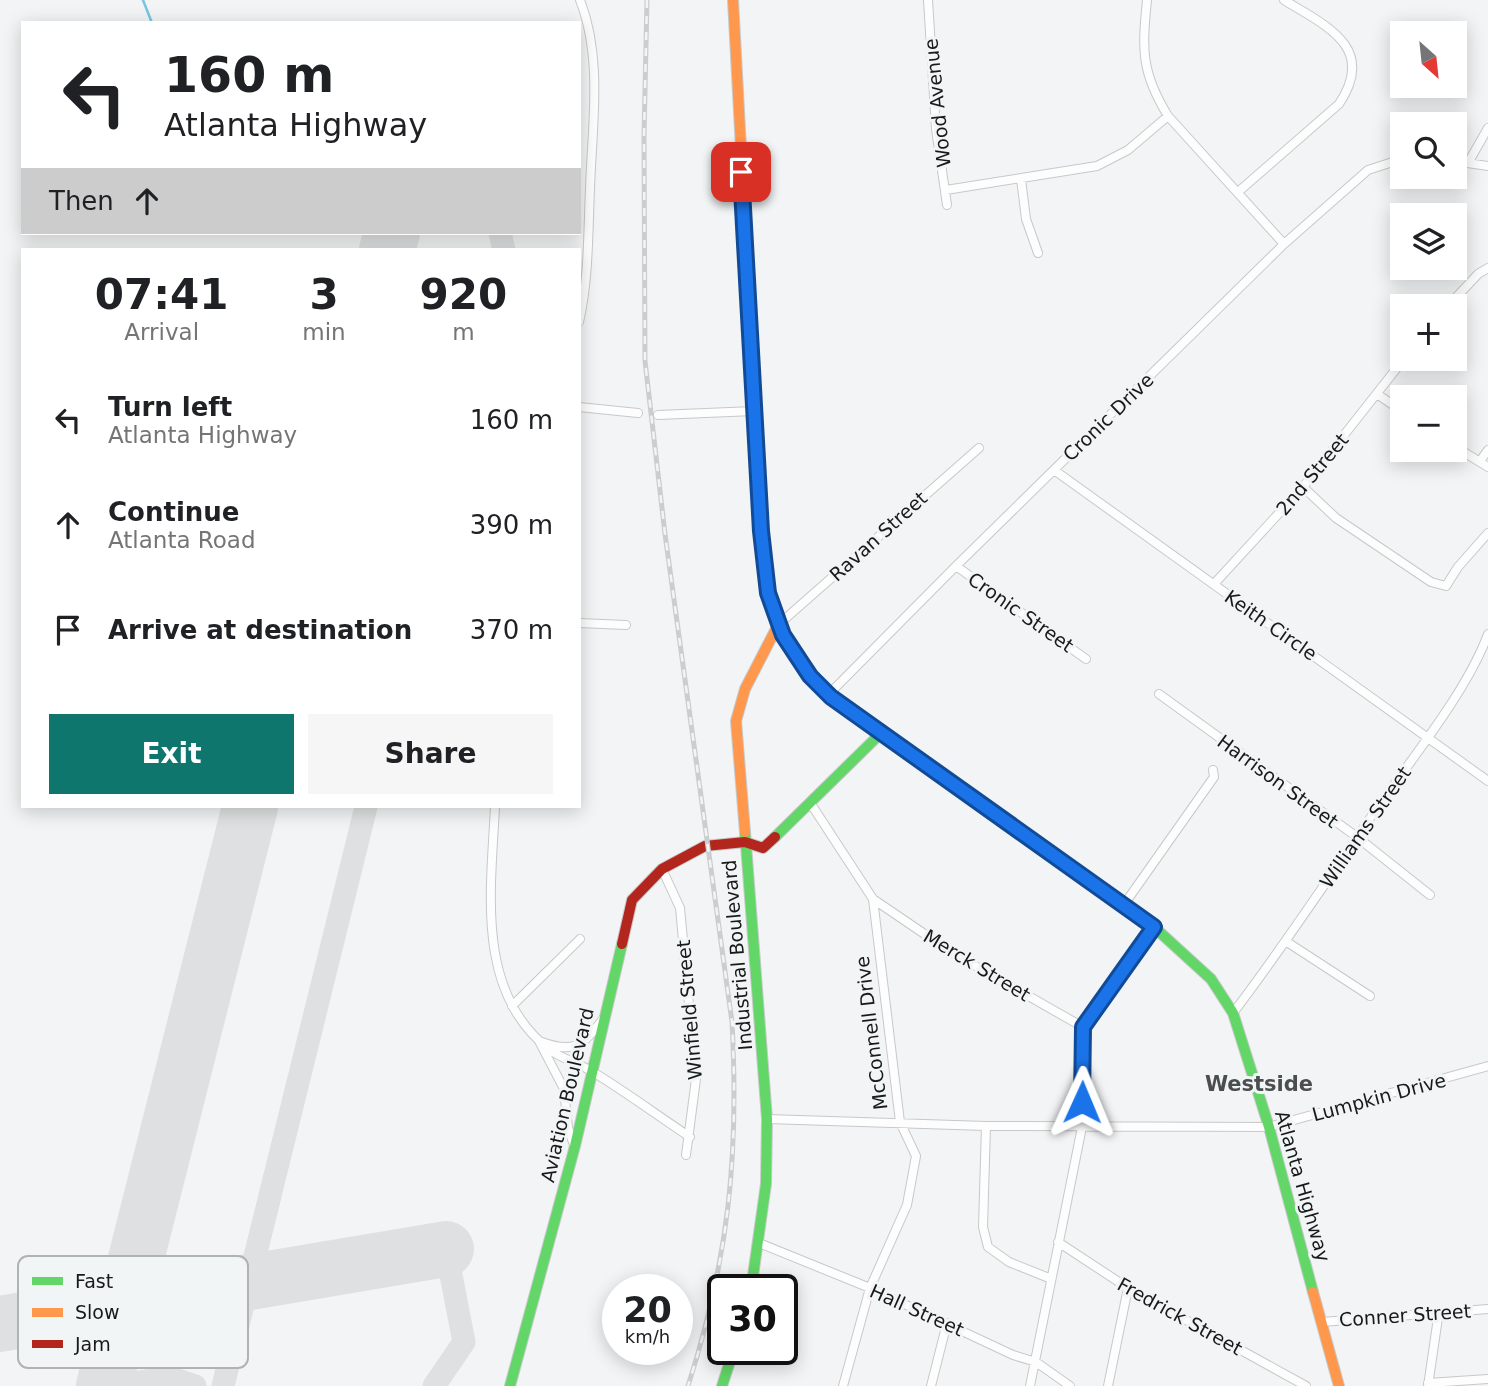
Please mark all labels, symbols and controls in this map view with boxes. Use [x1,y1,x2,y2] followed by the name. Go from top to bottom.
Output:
[1390,21,1466,98] north arrow
[1390,21,1467,462] map controls
[919,37,955,169] street label: Wood Avenue
[164,47,334,104] text: 160 m
[49,49,140,140] icon: left
[164,106,427,144] text: Atlanta Highway
[1390,112,1467,189] button: search
[711,142,771,202] pin
[722,153,760,191] icon: arrive
[128,182,166,220] icon: ahead
[49,186,114,216] text: Then
[1390,203,1467,280] button: layers
[95,270,229,319] text: 07:41
[309,270,339,319] text: 3
[420,270,507,319] text: 920
[1390,294,1467,371] button: +
[124,319,199,345] text: Arrival
[302,319,346,345] text: min
[452,319,475,345] text: m
[1058,369,1158,465] street label: Cronic Drive
[1390,385,1467,462] button: −
[108,392,232,422] text: Turn left
[49,401,87,439] icon: left
[470,405,553,435] text: 160 m
[108,422,297,448] text: Atlanta Highway
[1271,429,1353,519] street label: 2nd Street
[825,487,931,585] street label: Ravan Street
[108,497,239,527] text: Continue
[49,506,87,544] icon: ahead
[470,510,553,540] text: 390 m
[108,527,256,553] text: Atlanta Road
[964,567,1078,657] street label: Cronic Street
[1221,585,1321,665] street label: Keith Circle
[49,611,87,649] icon: arrive
[108,615,412,645] text: Arrive at destination
[470,615,553,645] text: 370 m
[49,714,294,794] button: Exit
[308,714,553,794] button: Share
[1213,730,1343,832] street label: Harrison Street
[1315,762,1415,892] street label: Williams Street
[718,859,756,1051] street label: Industrial Boulevard
[920,924,1034,1006] street label: Merck Street
[672,939,706,1081] street label: Winfield Street
[851,955,891,1111] street label: McConnell Drive
[536,1006,598,1184] street label: Aviation Boulevard
[1045,1065,1119,1139] position arrow
[1310,1069,1448,1125] street label: Lumpkin Drive
[1205,1072,1313,1096] district label: Westside
[1271,1108,1335,1264] street label: Atlanta Highway
[18,1256,248,1368] legend
[75,1270,113,1292] text: Fast
[1114,1273,1246,1359] street label: Fredrick Street
[707,1274,798,1365] speed limit sign: 30
[867,1280,967,1340] street label: Hall Street
[623,1290,672,1330] text: 20
[1338,1299,1472,1331] street label: Conner Street
[75,1301,120,1323] text: Slow
[625,1326,670,1347] text: km/h
[74,1333,111,1355] text: Jam

